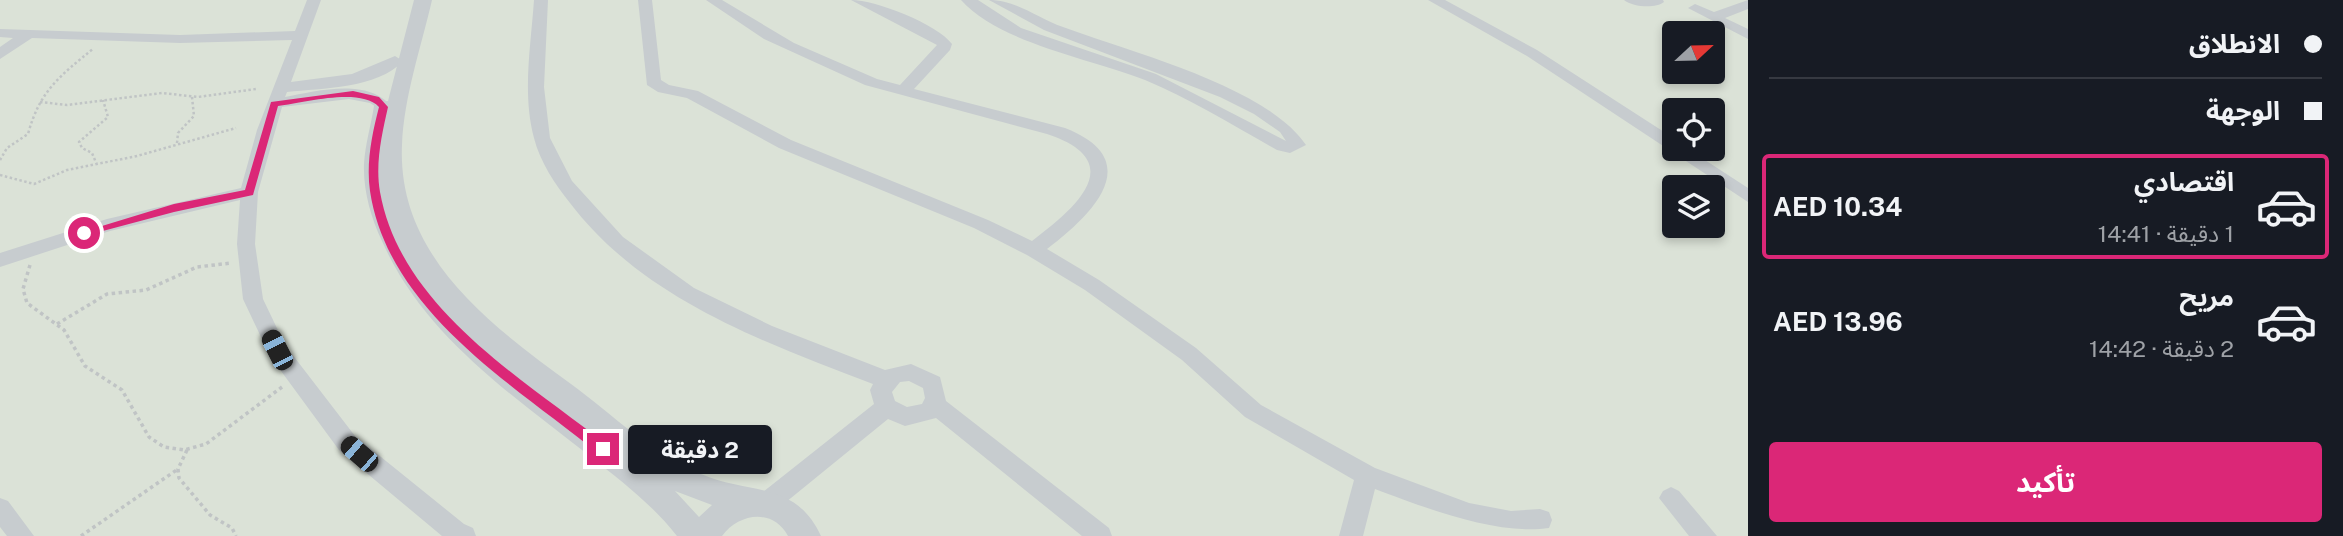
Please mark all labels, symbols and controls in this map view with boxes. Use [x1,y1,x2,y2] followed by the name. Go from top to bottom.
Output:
[1662,21,1726,84] north arrow
[1662,21,1725,238] map controls
[2189,28,2280,59] text: الانطلاق
[2206,95,2280,126] text: الوجهة
[1662,98,1725,161] button: locate
[2134,166,2234,197] text: اقتصادي
[1662,175,1725,238] button: layers
[2255,175,2318,238] icon: car
[1773,191,1902,222] text: AED 10.34
[68,217,100,249] route start
[2098,220,2234,247] text: 1 دقيقة · 14:41
[2179,281,2234,312] text: مريح
[2255,290,2318,353] icon: car
[1773,306,1903,337] text: AED 13.96
[259,327,296,373] car
[2089,335,2234,362] text: 2 دقيقة · 14:42
[628,424,771,474] callout: 2 دقيقة
[337,432,382,476] car
[587,433,619,465] route end
[661,436,739,463] text: 2 دقيقة
[1769,442,2322,522] button: تأكيد

